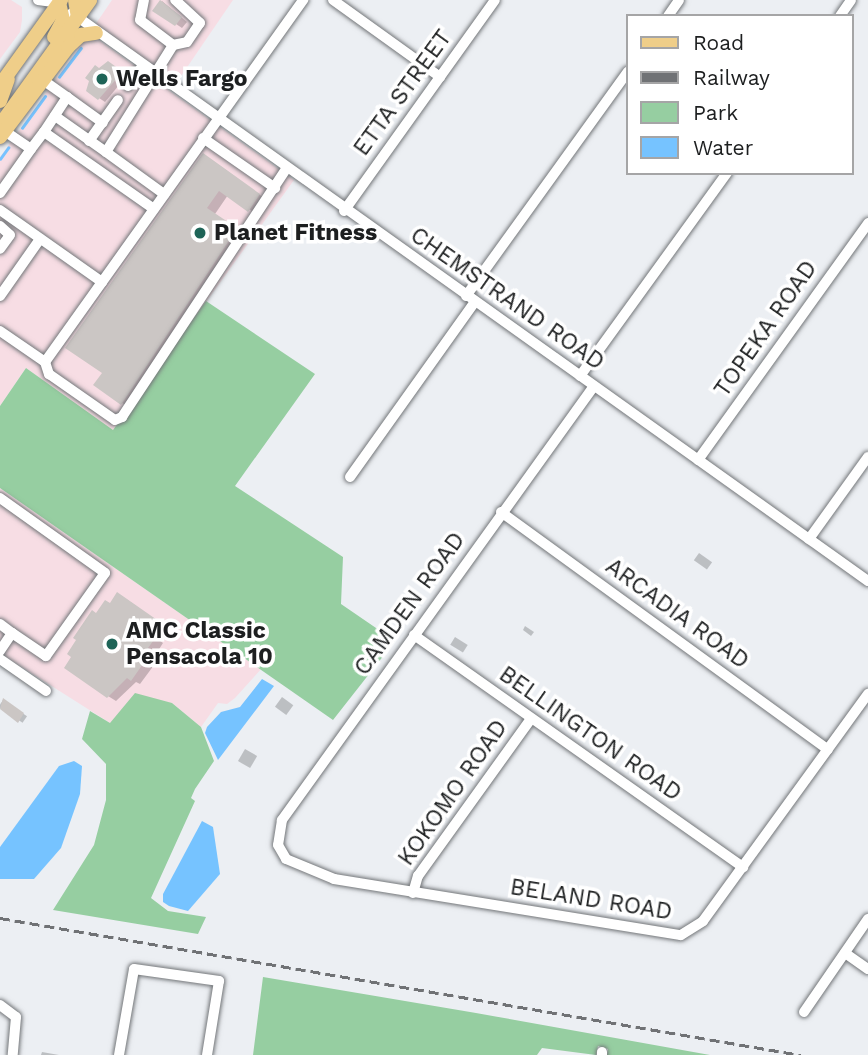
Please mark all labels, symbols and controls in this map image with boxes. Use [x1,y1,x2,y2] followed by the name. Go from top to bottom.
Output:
[626,14,854,175] legend
[348,24,458,162] street label: ETTA STREET
[693,30,744,55] text: Road
[116,65,248,93] place label: Wells Fargo
[693,65,770,90] text: Railway
[94,71,110,87] marker: Wells Fargo
[693,100,738,125] text: Park
[693,135,753,160] text: Water
[214,219,377,247] place label: Planet Fitness
[405,222,609,376] street label: CHEMSTRAND ROAD
[192,225,208,241] marker: Planet Fitness
[709,255,823,403] street label: TOPEKA ROAD
[349,527,471,681] street label: CAMDEN ROAD
[600,552,754,676] street label: ARCADIA ROAD
[126,617,273,671] place label: AMC Classic Pensacola 10
[104,636,120,652] marker: AMC Classic Pensacola 10
[494,661,686,807] street label: BELLINGTON ROAD
[393,715,513,871] street label: KOKOMO ROAD
[508,874,674,926] street label: BELAND ROAD

